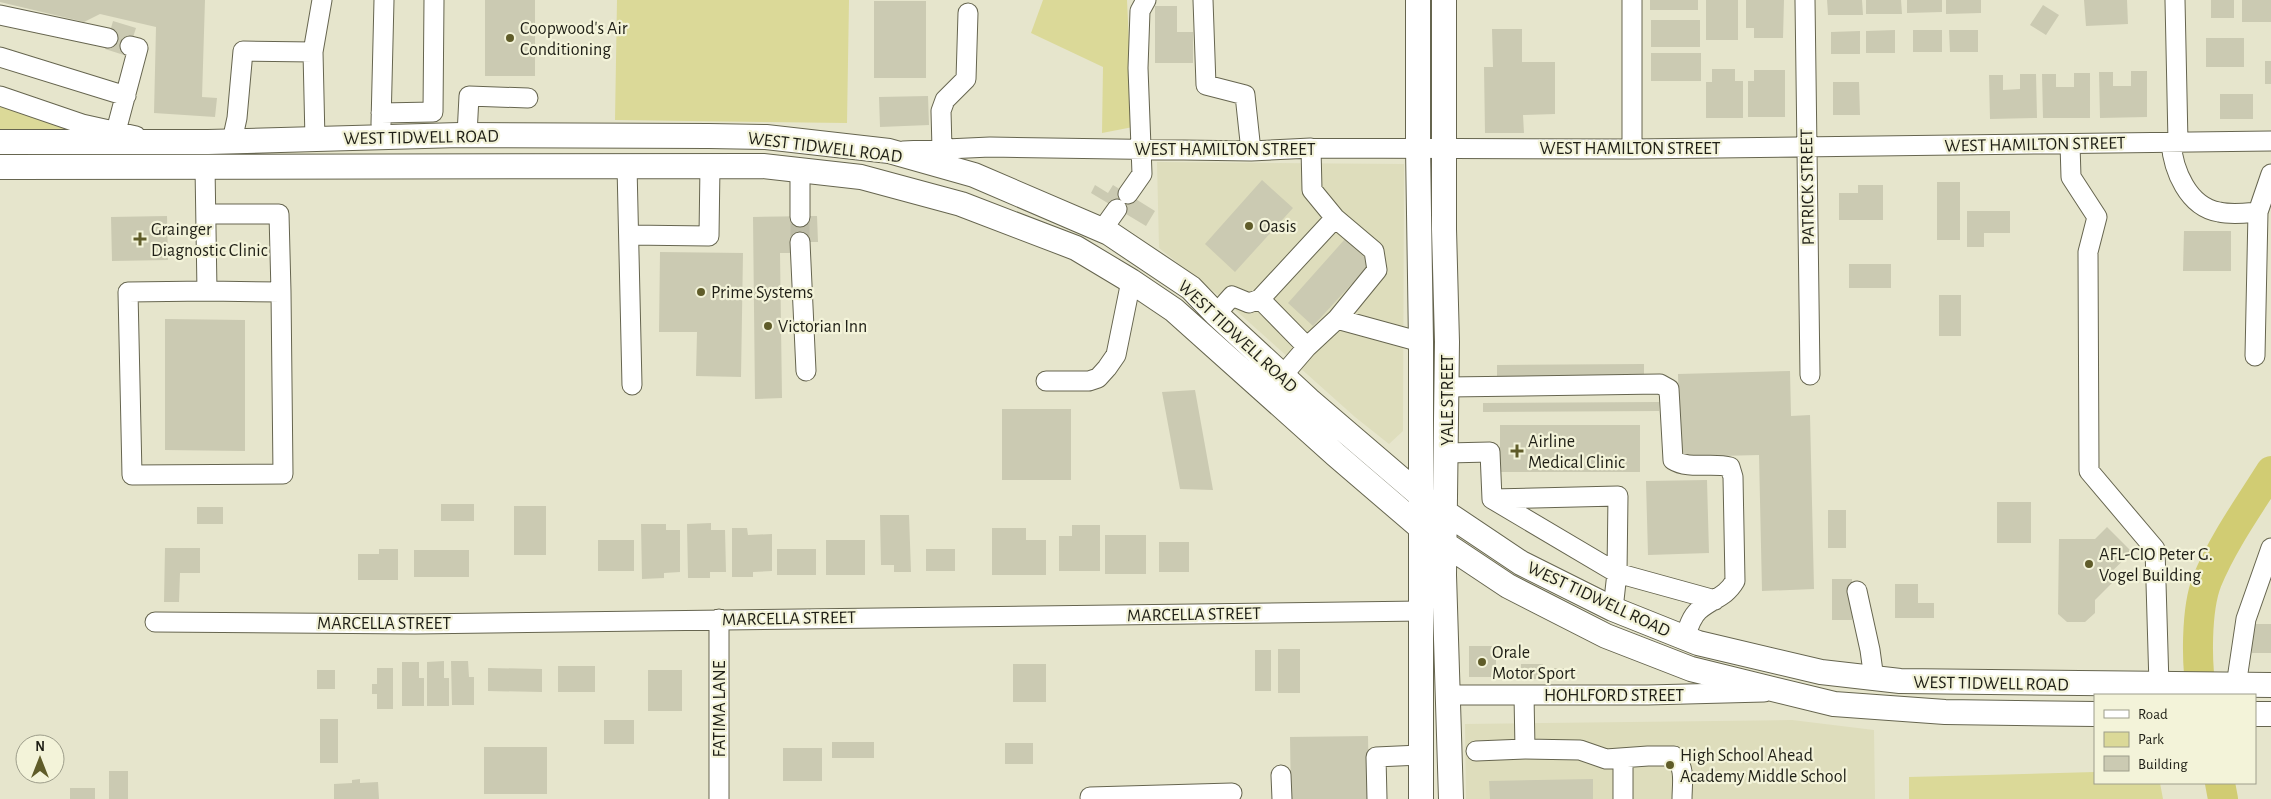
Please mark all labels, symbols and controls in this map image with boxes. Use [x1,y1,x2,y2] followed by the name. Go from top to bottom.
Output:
[520,20,628,59] place label: Coopwood's Air Conditioning
[504,32,516,44] marker: Coopwood's Air Conditioning
[343,128,499,148] street label: WEST TIDWELL ROAD
[1798,128,1818,245] street label: PATRICK STREET
[747,130,903,166] street label: WEST TIDWELL ROAD
[1944,134,2126,156] street label: WEST HAMILTON STREET
[1539,140,1721,158] street label: WEST HAMILTON STREET
[1134,141,1316,159] street label: WEST HAMILTON STREET
[1259,218,1296,236] place label: Oasis
[1243,220,1255,232] marker: Oasis
[151,221,268,260] place label: Grainger Diagnostic Clinic
[133,232,147,246] marker: Grainger Diagnostic Clinic
[1174,277,1300,396] street label: WEST TIDWELL ROAD
[711,284,813,302] place label: Prime Systems
[695,286,707,298] marker: Prime Systems
[778,318,867,336] place label: Victorian Inn
[762,320,774,332] marker: Victorian Inn
[1439,354,1457,446] street label: YALE STREET
[1528,433,1625,472] place label: Airline Medical Clinic
[1510,444,1524,458] marker: Airline Medical Clinic
[2099,546,2213,585] place label: AFL-CIO Peter G. Vogel Building
[2083,558,2095,570] marker: AFL-CIO Peter G. Vogel Building
[1524,559,1673,641] street label: WEST TIDWELL ROAD
[1127,605,1261,625] street label: MARCELLA STREET
[722,609,856,629] street label: MARCELLA STREET
[317,615,451,633] street label: MARCELLA STREET
[1492,644,1576,683] place label: Orale Motor Sport
[1476,656,1488,668] marker: Orale Motor Sport
[711,660,729,757] street label: FATIMA LANE
[1913,674,2069,694] street label: WEST TIDWELL ROAD
[1544,687,1684,705] street label: HOHLFORD STREET
[2094,694,2256,784] legend
[2138,707,2168,722] text: Road
[2138,732,2164,747] text: Park
[15,734,65,784] north arrow
[35,740,45,754] text: N
[1680,747,1847,786] place label: High School Ahead Academy Middle School
[2138,757,2188,772] text: Building
[1664,759,1676,771] marker: High School Ahead Academy Middle School

